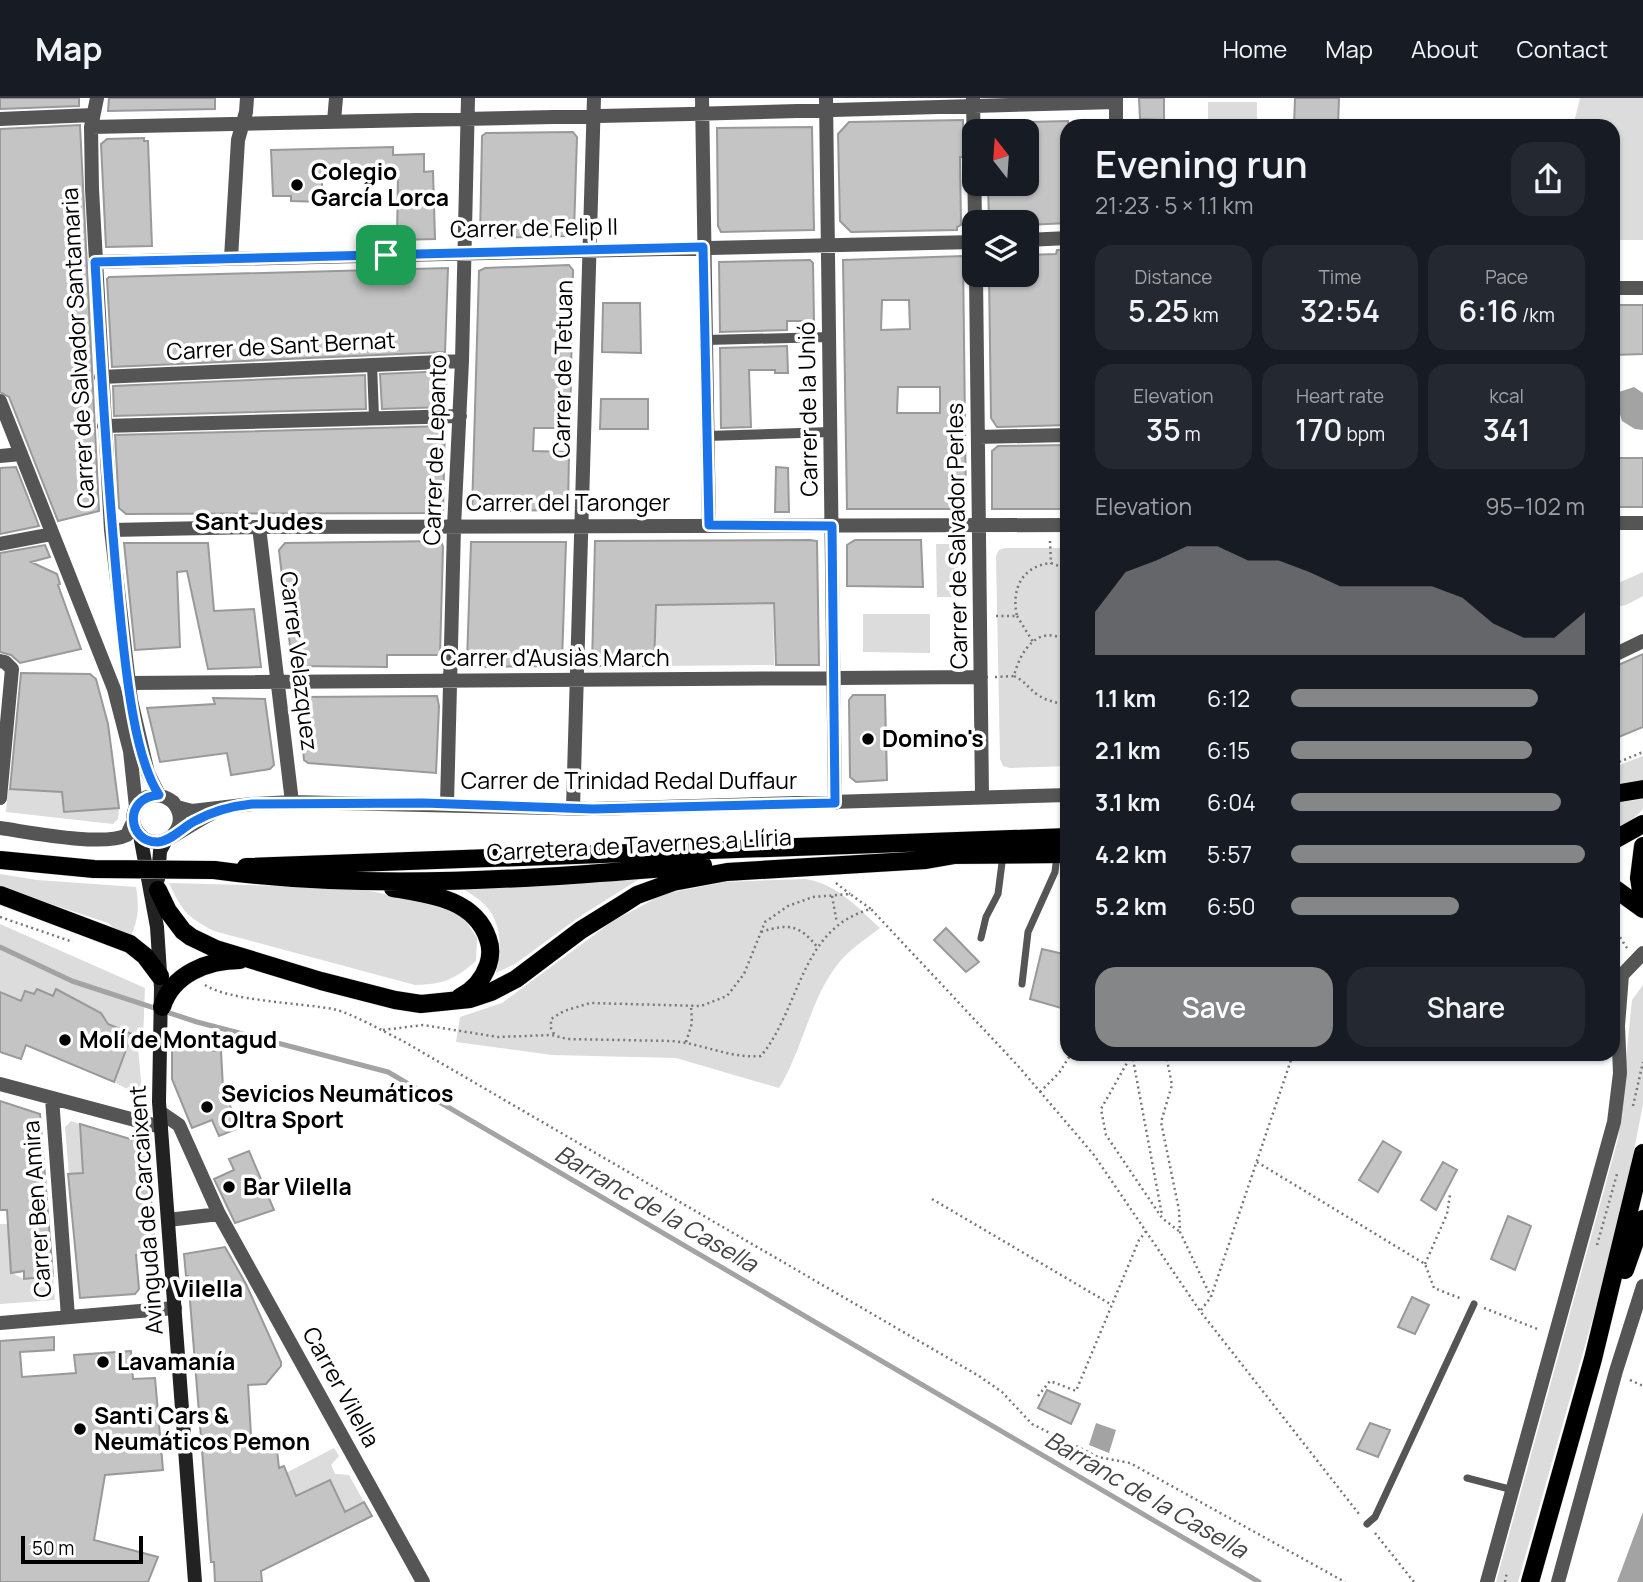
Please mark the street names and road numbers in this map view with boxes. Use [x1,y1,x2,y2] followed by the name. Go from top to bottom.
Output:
[53,187,101,509] street label: Carrer de Salvador Santamaria
[450,210,618,244] street label: Carrer de Felip II
[544,280,580,458] street label: Carrer de Tetuan
[789,321,825,497] street label: Carrer de la Unió
[166,323,396,367] street label: Carrer de Sant Bernat
[415,354,453,546] street label: Carrer de Lepanto
[938,403,974,669] street label: Carrer de Salvador Perles
[466,486,670,518] street label: Carrer del Taronger
[273,569,327,752] street label: Carrer Velazquez
[440,641,670,673] street label: Carrer d'Ausiàs March
[461,764,797,796] street label: Carrer de Trinidad Redal Duffaur
[486,820,792,868] street label: Carretera de Tavernes a Llíria
[120,1084,170,1336] street label: Avinguda de Carcaixent
[14,1119,58,1299] street label: Carrer Ben Amira
[296,1321,388,1452] street label: Carrer Vilella

